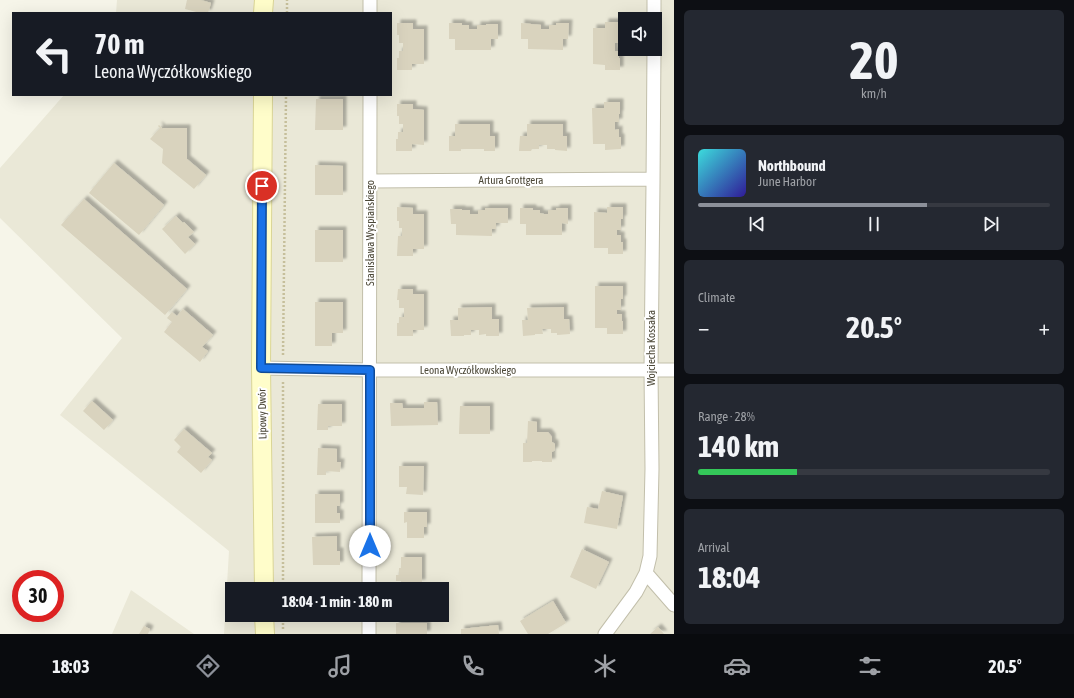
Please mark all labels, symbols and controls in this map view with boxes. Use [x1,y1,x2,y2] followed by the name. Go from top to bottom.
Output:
[618,12,662,56] map controls
[618,12,662,56] button: sound
[28,28,80,80] icon: left
[94,28,144,60] text: 70 m
[850,30,898,90] text: 20
[94,61,252,82] text: Leona Wyczółkowskiego
[861,86,887,101] text: km/h
[758,157,826,174] text: Northbound
[245,169,279,203] pin
[479,174,543,186] street label: Artura Grottgera
[758,174,816,189] text: June Harbor
[251,175,273,197] icon: arrive
[364,180,376,286] street label: Stanisława Wyspiańskiego
[746,213,768,235] icon: previous
[863,213,885,235] icon: pause
[980,213,1002,235] icon: next
[698,290,735,305] text: Climate
[645,310,657,386] street label: Wojciecha Kossaka
[846,310,902,344] text: 20.5°
[698,314,709,340] text: −
[1039,314,1050,340] text: +
[420,364,516,376] street label: Leona Wyczółkowskiego
[256,388,268,439] street label: Lipowy Dwór
[698,409,755,424] text: Range · 28%
[698,429,779,463] text: 140 km
[349,525,391,567] position arrow
[698,540,730,555] text: Arrival
[698,560,760,594] text: 18:04
[12,570,64,622] speed limit sign: 30
[282,593,392,610] text: 18:04 · 1 min · 180 m
[194,652,222,680] icon: directions
[326,652,354,680] icon: music
[459,652,487,680] icon: phone
[591,652,619,680] icon: climate
[723,652,751,680] icon: car
[856,652,884,680] icon: filters
[52,656,90,677] text: 18:03
[988,656,1022,677] text: 20.5°

